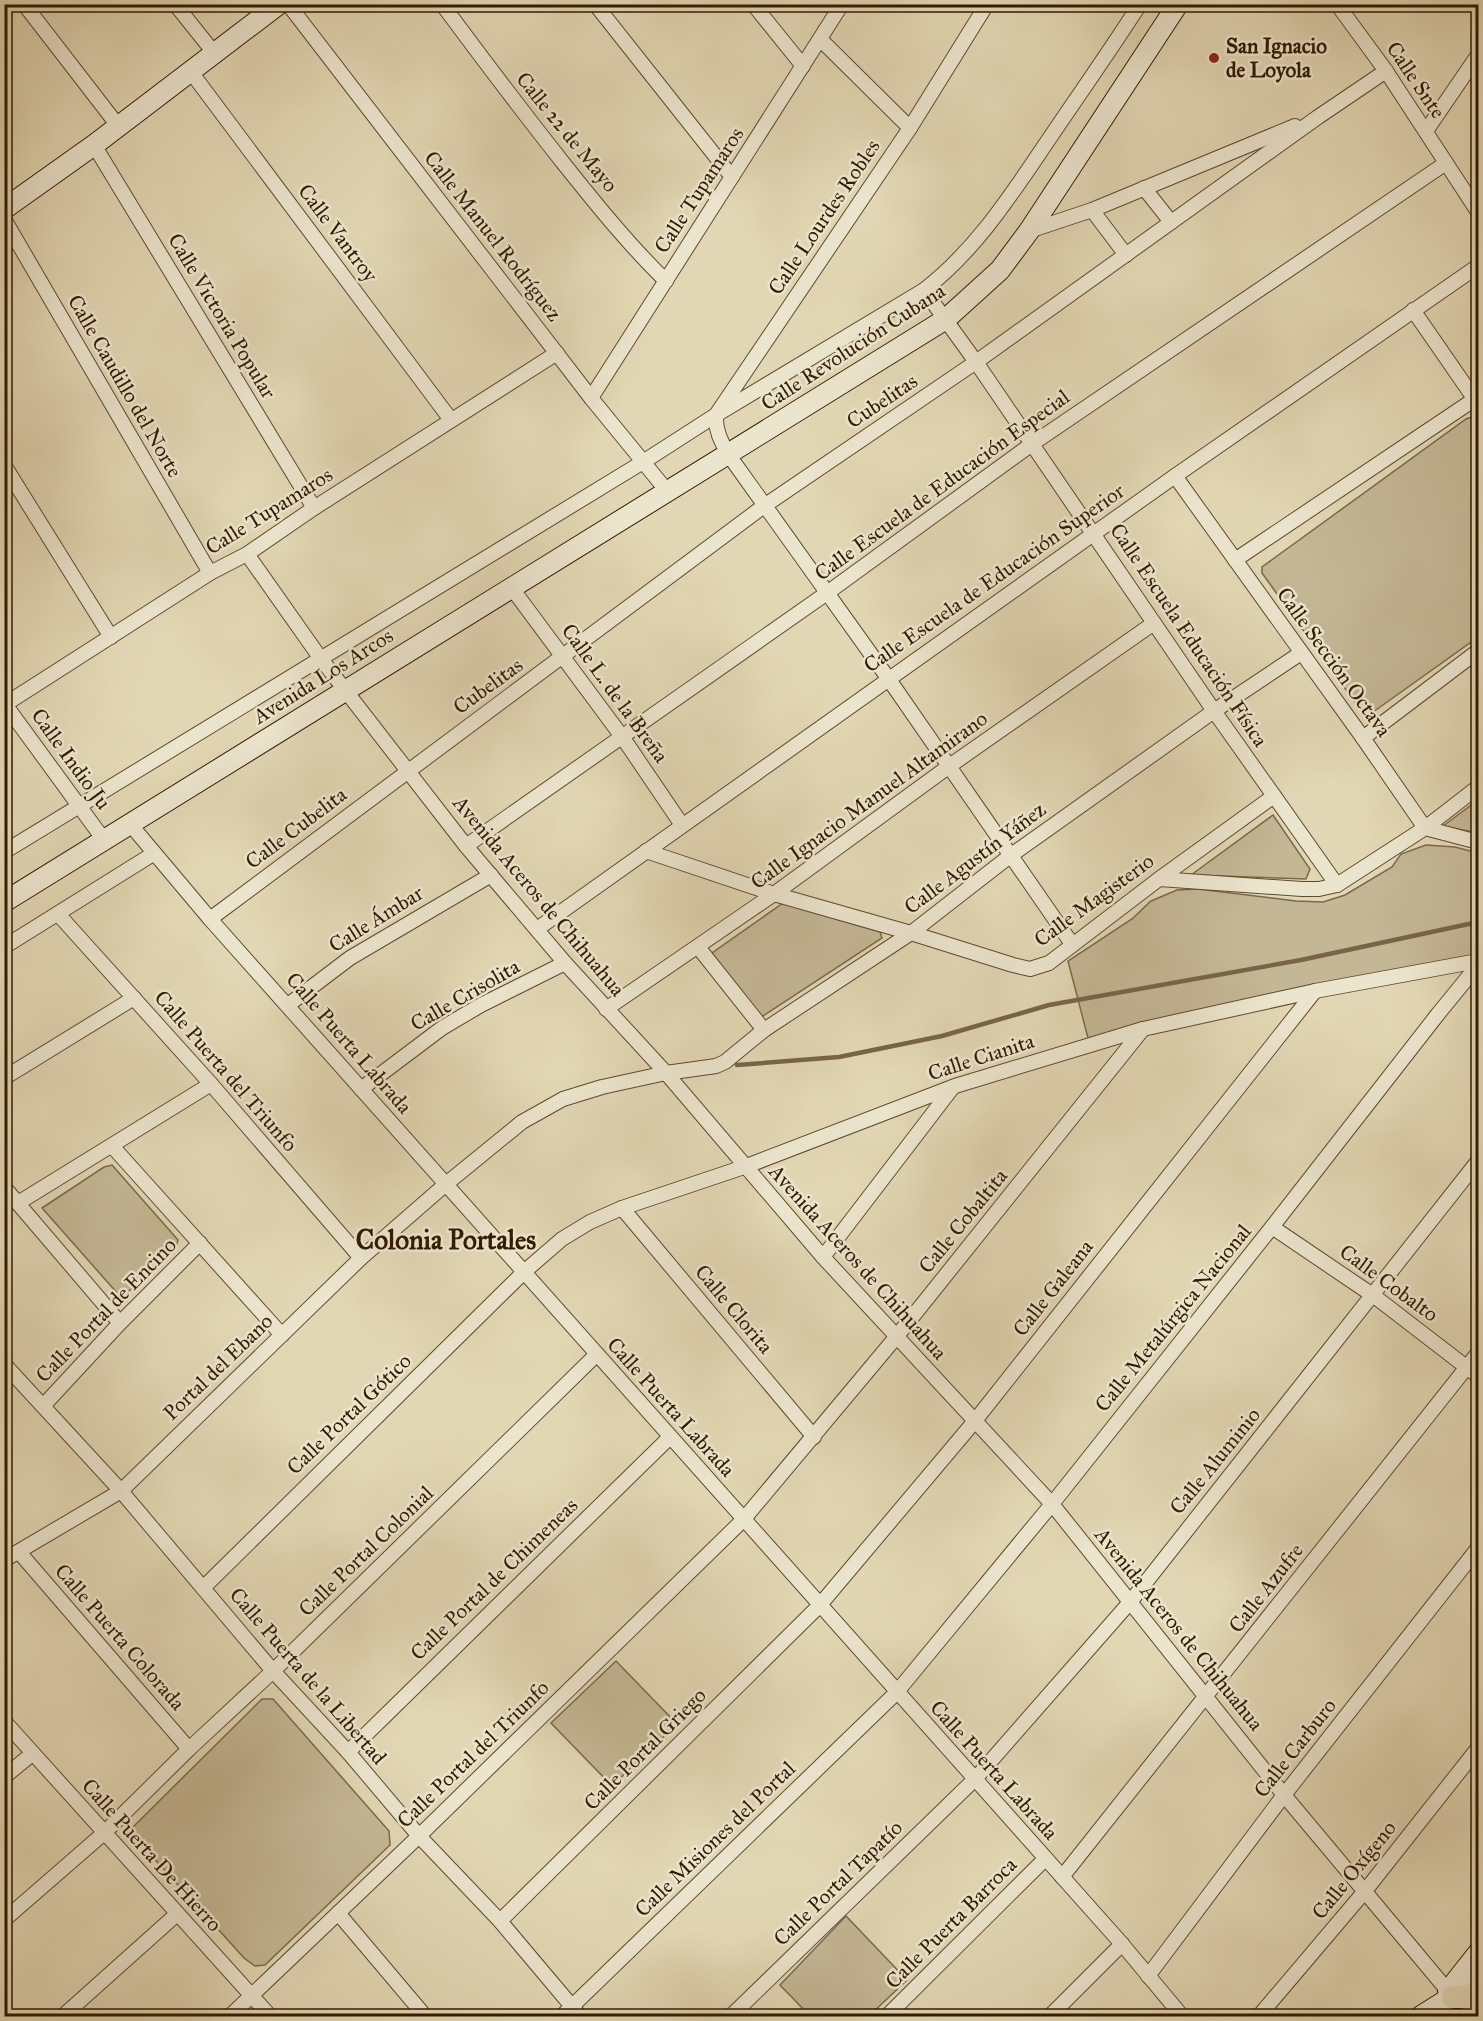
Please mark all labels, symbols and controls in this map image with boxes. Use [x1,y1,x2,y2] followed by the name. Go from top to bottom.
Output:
[1226,33,1327,83] place label: San Ignacio de Loyola
[1381,37,1451,124] street label: Calle Snte
[1207,51,1221,65] marker: San Ignacio de Loyola
[511,67,624,198] street label: Calle 22 de Mayo
[649,122,749,258] street label: Calle Tupamaros
[762,134,886,300] street label: Calle Lourdes Robles
[418,146,568,327] street label: Calle Manuel Rodríguez
[293,179,384,288] street label: Calle Vantroy
[162,229,282,404] street label: Calle Victoria Popular
[756,278,950,416] street label: Calle Revolución Cubana
[62,290,188,482] street label: Calle Caudillo del Norte
[842,368,922,434] street label: Cubelitas
[809,384,1075,586] street label: Calle Escuela de Educación Especial
[201,462,337,560] street label: Calle Tupamaros
[859,478,1130,678] street label: Calle Escuela de Educación Superior
[1104,518,1274,752] street label: Calle Escuela Educación Física
[1271,582,1397,742] street label: Calle Sección Octava
[556,618,674,768] street label: Calle L. de la Breña
[247,622,398,730] street label: Avenida Los Arcos
[448,652,528,720] street label: Cubelitas
[26,703,116,815] street label: Calle Indio Ju
[745,705,993,895] street label: Calle Ignacio Manuel Altamirano
[240,781,352,874] street label: Calle Cubelita
[447,790,631,1002] street label: Avenida Aceros de Chihuahua
[899,796,1051,920] street label: Calle Agustín Yáñez
[1029,848,1159,952] street label: Calle Magisterio
[324,880,428,958] street label: Calle Ámbar
[406,953,524,1037] street label: Calle Crisolita
[280,967,418,1119] street label: Calle Puerta Labrada
[149,985,303,1157] street label: Calle Puerta del Triunfo
[925,1028,1037,1086] street label: Calle Cianita
[763,1158,953,1365] street label: Avenida Aceros de Chihuahua
[913,1163,1013,1278] street label: Calle Cobaltita
[1089,1219,1257,1417] street label: Calle Metalúrgica Nacional
[356,1223,536,1256] district label: Colonia Portales
[30,1232,182,1388] street label: Calle Portal de Encino
[1007,1234,1099,1341] street label: Calle Galeana
[1335,1238,1444,1328] street label: Calle Cobalto
[689,1259,779,1359] street label: Calle Clorita
[158,1308,278,1426] street label: Portal del Ebano
[601,1332,741,1482] street label: Calle Puerta Labrada
[281,1348,417,1480] street label: Calle Portal Gótico
[1164,1402,1266,1520] street label: Calle Aluminio
[293,1480,439,1622] street label: Calle Portal Colonial
[405,1492,583,1666] street label: Calle Portal de Chimeneas
[1088,1521,1269,1736] street label: Avenida Aceros de Chihuahua
[1223,1538,1309,1638] street label: Calle Azufre
[49,1558,191,1716] street label: Calle Puerta Colorada
[224,1582,392,1770] street label: Calle Puerta de la Libertad
[392,1675,555,1833] street label: Calle Portal del Triunfo
[578,1682,712,1816] street label: Calle Portal Griego
[1248,1693,1342,1803] street label: Calle Carburo
[924,1695,1064,1845] street label: Calle Puerta Labrada
[629,1755,801,1922] street label: Calle Misiones del Portal
[76,1773,228,1937] street label: Calle Puerta De Hierro
[768,1815,908,1951] street label: Calle Portal Tapatío
[1306,1815,1402,1925] street label: Calle Oxígeno
[880,1852,1022,1994] street label: Calle Puerta Barroca

